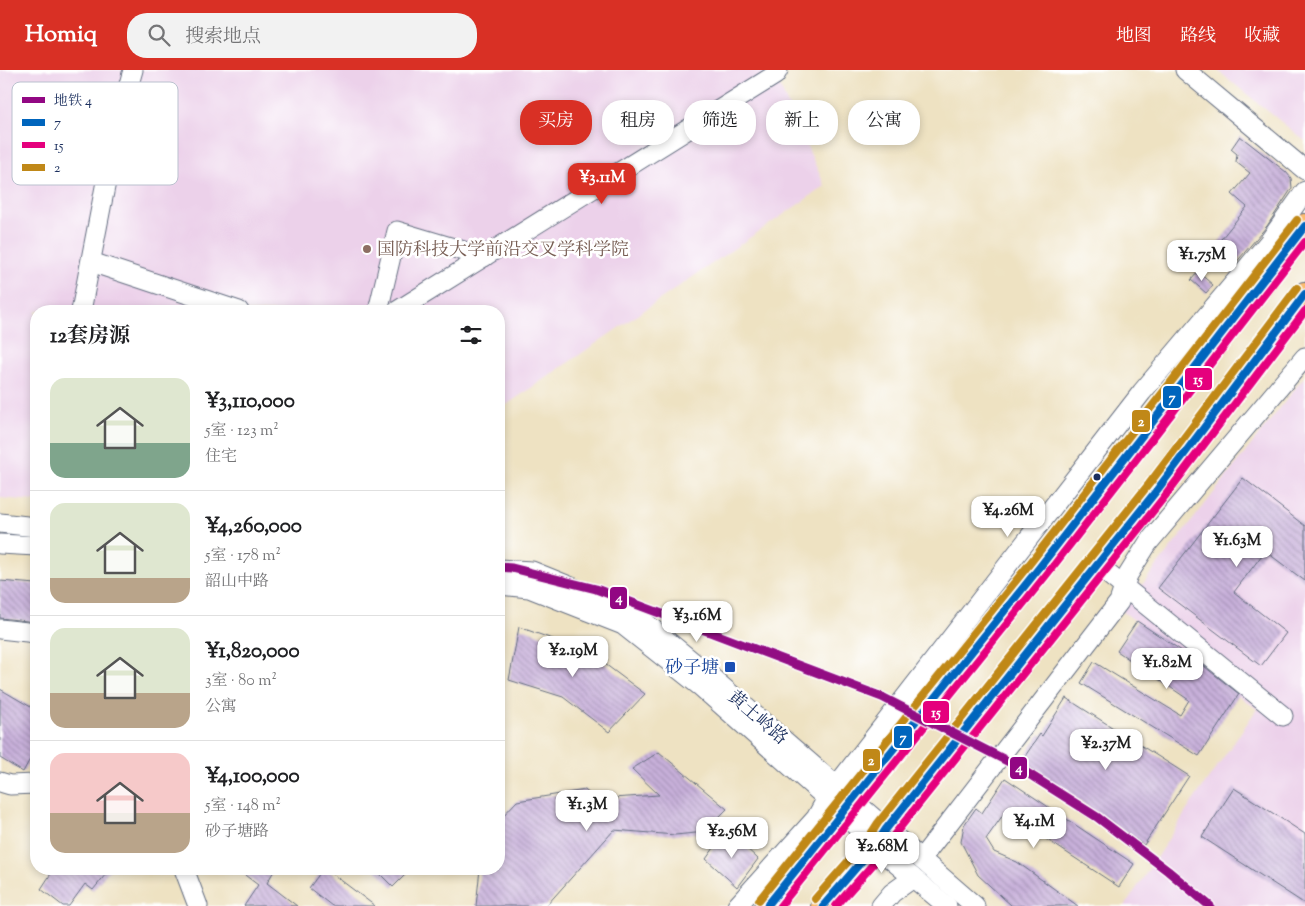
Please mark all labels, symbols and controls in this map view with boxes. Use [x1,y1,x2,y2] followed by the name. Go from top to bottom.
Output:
[127,13,477,58] search box
[25,18,97,52] text: Homiq
[145,21,173,49] icon: search
[185,24,261,51] text: 搜索地点
[1116,24,1152,50] text: 地图
[1180,24,1216,50] text: 路线
[1244,24,1280,50] text: 收藏
[12,82,178,185] legend
[54,92,92,112] text: 地铁 4
[520,100,592,145] chip: 买房
[602,100,674,145] chip: 租房
[684,100,756,145] chip: 筛选
[766,100,838,145] chip: 新上
[848,100,920,145] chip: 公寓
[54,114,61,134] text: 7
[54,137,64,157] text: 15
[54,159,61,179] text: 2
[561,162,643,205] pin: ¥3.11M
[579,167,625,190] text: ¥3.11M
[377,238,629,264] place label: 国防科技大学前沿交叉学科学院
[1161,240,1243,282] pin: ¥1.75M
[361,243,373,255] marker: 国防科技大学前沿交叉学科学院
[1178,244,1226,267] text: ¥1.75M
[457,321,485,349] icon: filters
[50,322,130,352] text: 12套房源
[1184,367,1213,391] line badge: 15
[1193,371,1203,391] text: 15
[1162,385,1182,409] line badge: 7
[205,387,295,417] text: ¥3,110,000
[1168,389,1176,409] text: 7
[90,398,150,458] icon: home
[1131,409,1151,433] line badge: 2
[1138,413,1145,433] text: 2
[205,420,279,443] text: 5室 · 123 m²
[205,446,237,469] text: 住宅
[1092,472,1102,482] unlabelled marker
[967,496,1049,538] pin: ¥4.26M
[982,500,1034,523] text: ¥4.26M
[205,512,302,542] text: ¥4,260,000
[90,523,150,583] icon: home
[1196,526,1278,568] pin: ¥1.63M
[1213,530,1261,553] text: ¥1.63M
[205,545,281,568] text: 5室 · 178 m²
[205,571,269,594] text: 韶山中路
[609,586,628,610] line badge: 4
[614,589,623,609] text: 4
[656,600,738,643] pin: ¥3.16M
[673,605,721,628] text: ¥3.16M
[532,636,614,678] pin: ¥2.19M
[205,637,300,667] text: ¥1,820,000
[548,640,598,663] text: ¥2.19M
[90,648,150,708] icon: home
[1126,648,1208,690] pin: ¥1.82M
[1142,652,1192,675] text: ¥1.82M
[665,656,719,682] place label: 砂子塘
[723,660,737,674] marker: 砂子塘
[205,670,277,693] text: 3室 · 80 m²
[721,685,792,752] street label: 黄土岭路
[205,696,237,719] text: 公寓
[922,700,950,724] line badge: 15
[931,704,941,724] text: 15
[893,725,913,749] line badge: 7
[1065,728,1147,771] pin: ¥2.37M
[899,729,907,749] text: 7
[1081,733,1131,756] text: ¥2.37M
[862,748,881,772] line badge: 2
[868,752,875,772] text: 2
[1009,756,1028,780] line badge: 4
[1014,759,1023,779] text: 4
[205,762,300,792] text: ¥4,100,000
[90,773,150,833] icon: home
[552,790,622,832] pin: ¥1.3M
[567,794,607,817] text: ¥1.3M
[205,795,281,818] text: 5室 · 148 m²
[999,806,1069,849] pin: ¥4.1M
[1013,811,1055,834] text: ¥4.1M
[691,816,773,859] pin: ¥2.56M
[205,821,269,844] text: 砂子塘路
[707,821,757,844] text: ¥2.56M
[841,832,923,874] pin: ¥2.68M
[856,836,908,859] text: ¥2.68M

